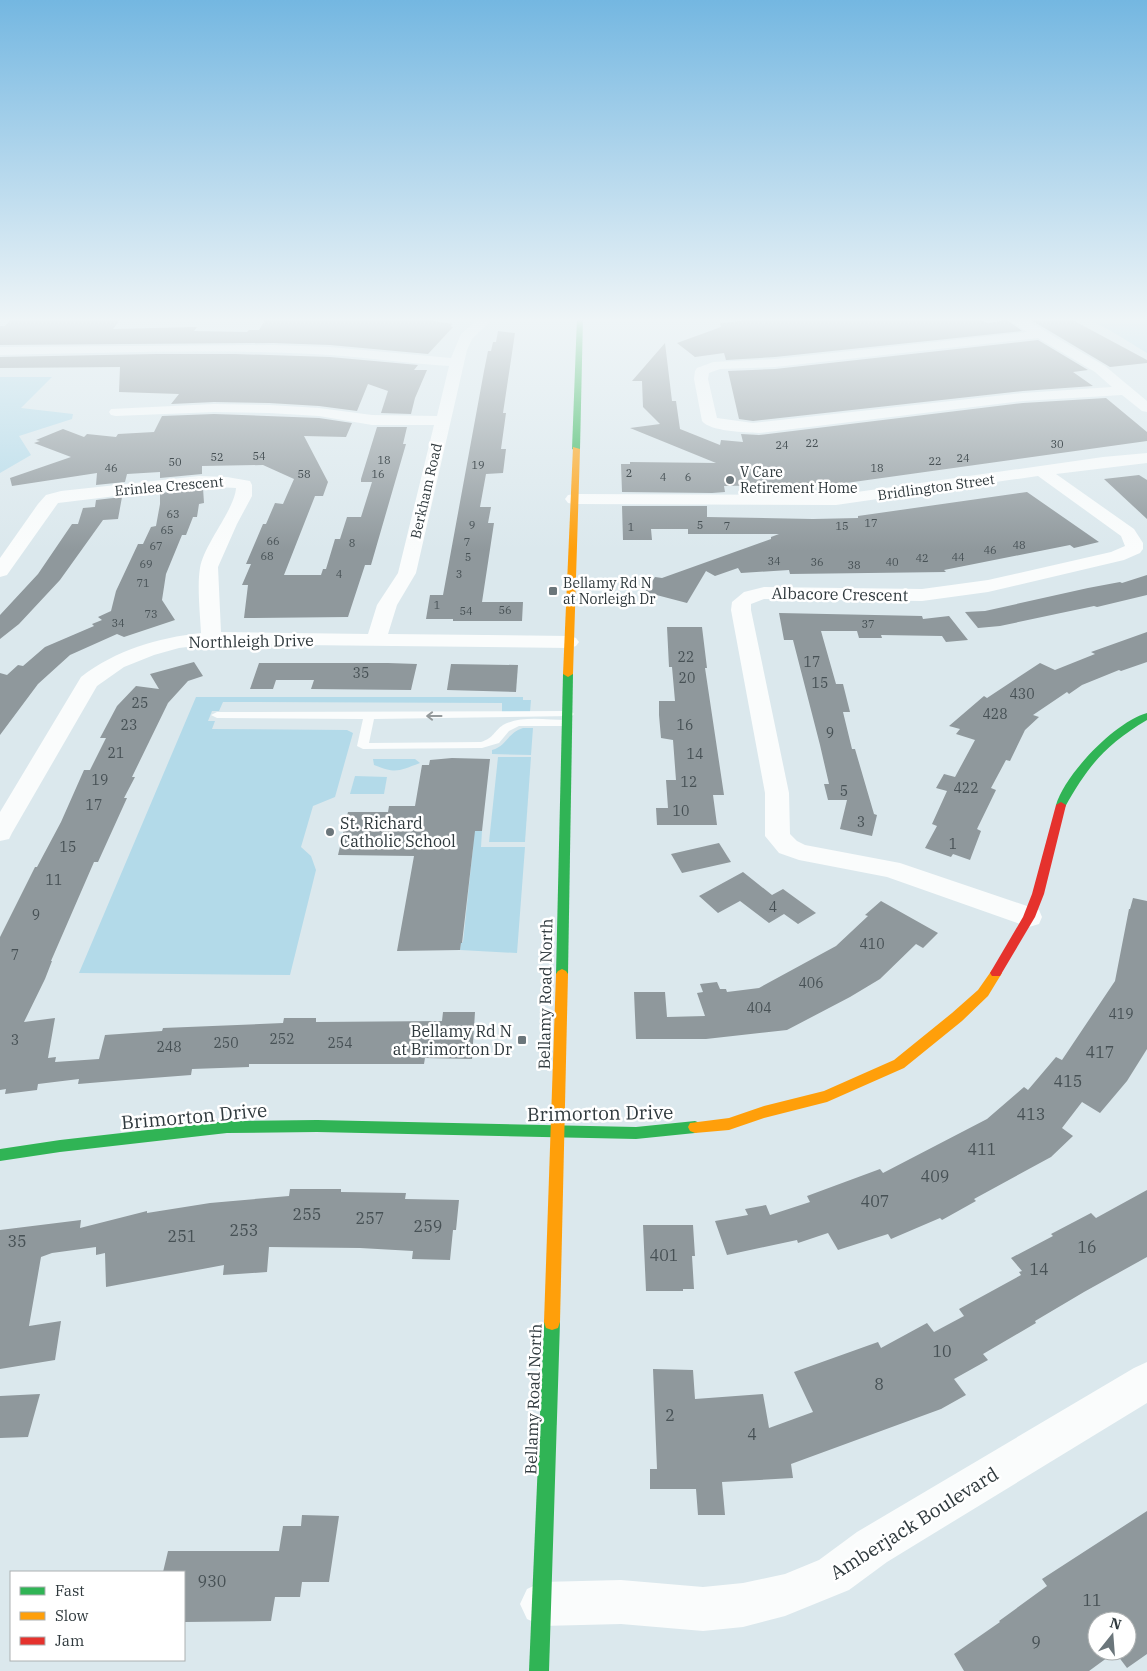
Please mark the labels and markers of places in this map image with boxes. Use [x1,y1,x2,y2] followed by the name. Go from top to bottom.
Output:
[740,463,858,497] place label: V Care Retirement Home
[724,474,736,486] marker: V Care Retirement Home
[563,574,656,608] place label: Bellamy Rd N at Norleigh Dr
[547,585,559,597] marker: Bellamy Rd N at Norleigh Dr
[340,813,456,851] place label: St. Richard Catholic School
[324,826,336,838] marker: St. Richard Catholic School
[393,1021,512,1059] place label: Bellamy Rd N at Brimorton Dr
[516,1034,528,1046] marker: Bellamy Rd N at Brimorton Dr

